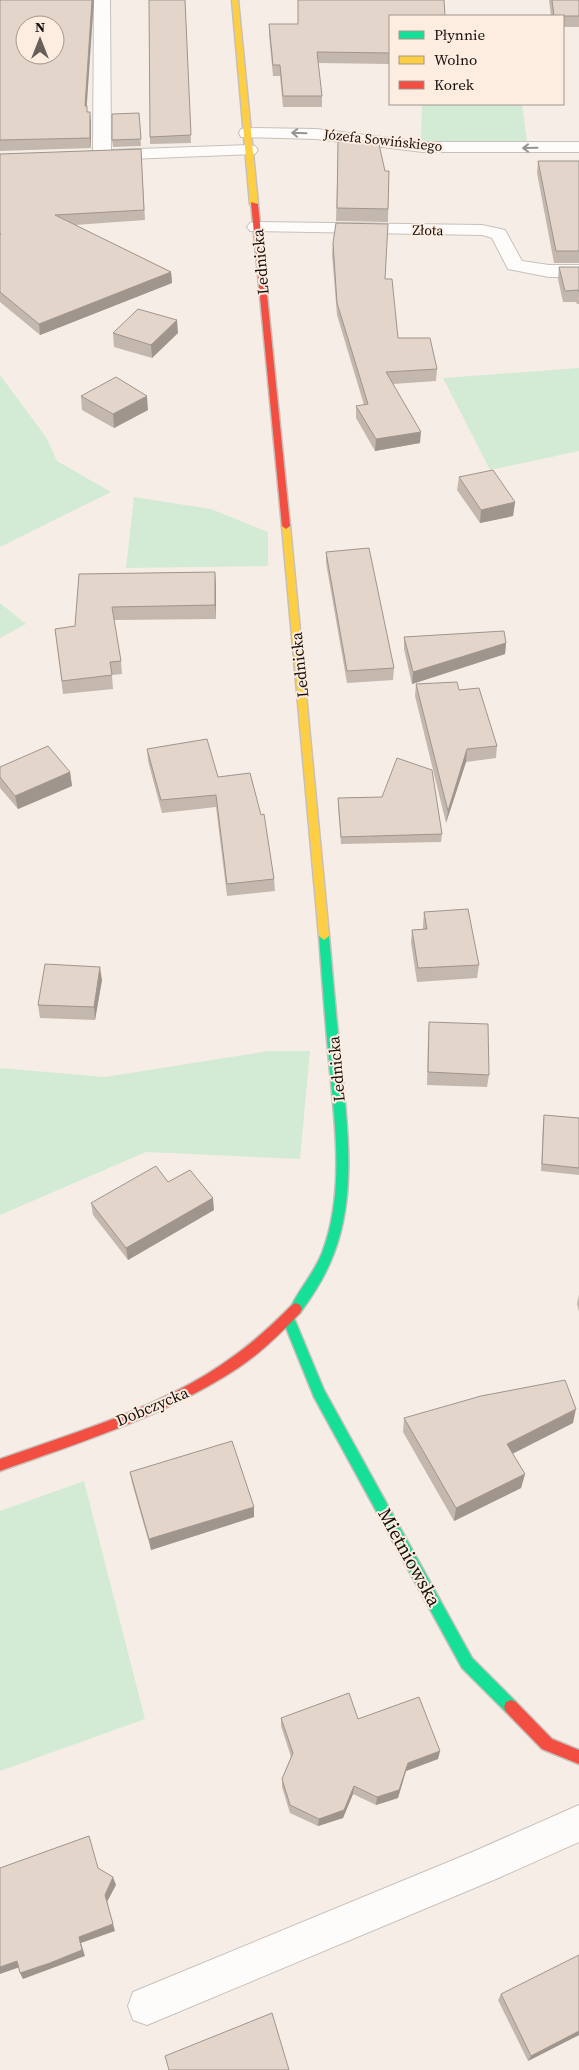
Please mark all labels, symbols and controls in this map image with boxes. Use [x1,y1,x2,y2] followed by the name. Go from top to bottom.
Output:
[15,15,65,65] north arrow
[389,15,564,105] legend
[35,17,45,37] text: N
[434,24,485,45] text: Płynnie
[434,49,477,70] text: Wolno
[434,74,475,95] text: Korek
[322,124,444,156] street label: Józefa Sowińskiego
[291,128,307,137] one-way arrow
[523,143,539,153] one-way arrow
[412,220,445,240] street label: Złota
[246,227,274,296] street label: Lednicka
[285,630,313,699] street label: Lednicka
[322,1034,350,1103] street label: Lednicka
[112,1381,192,1431] street label: Dobczycka
[372,1503,448,1611] street label: Mietniowska

